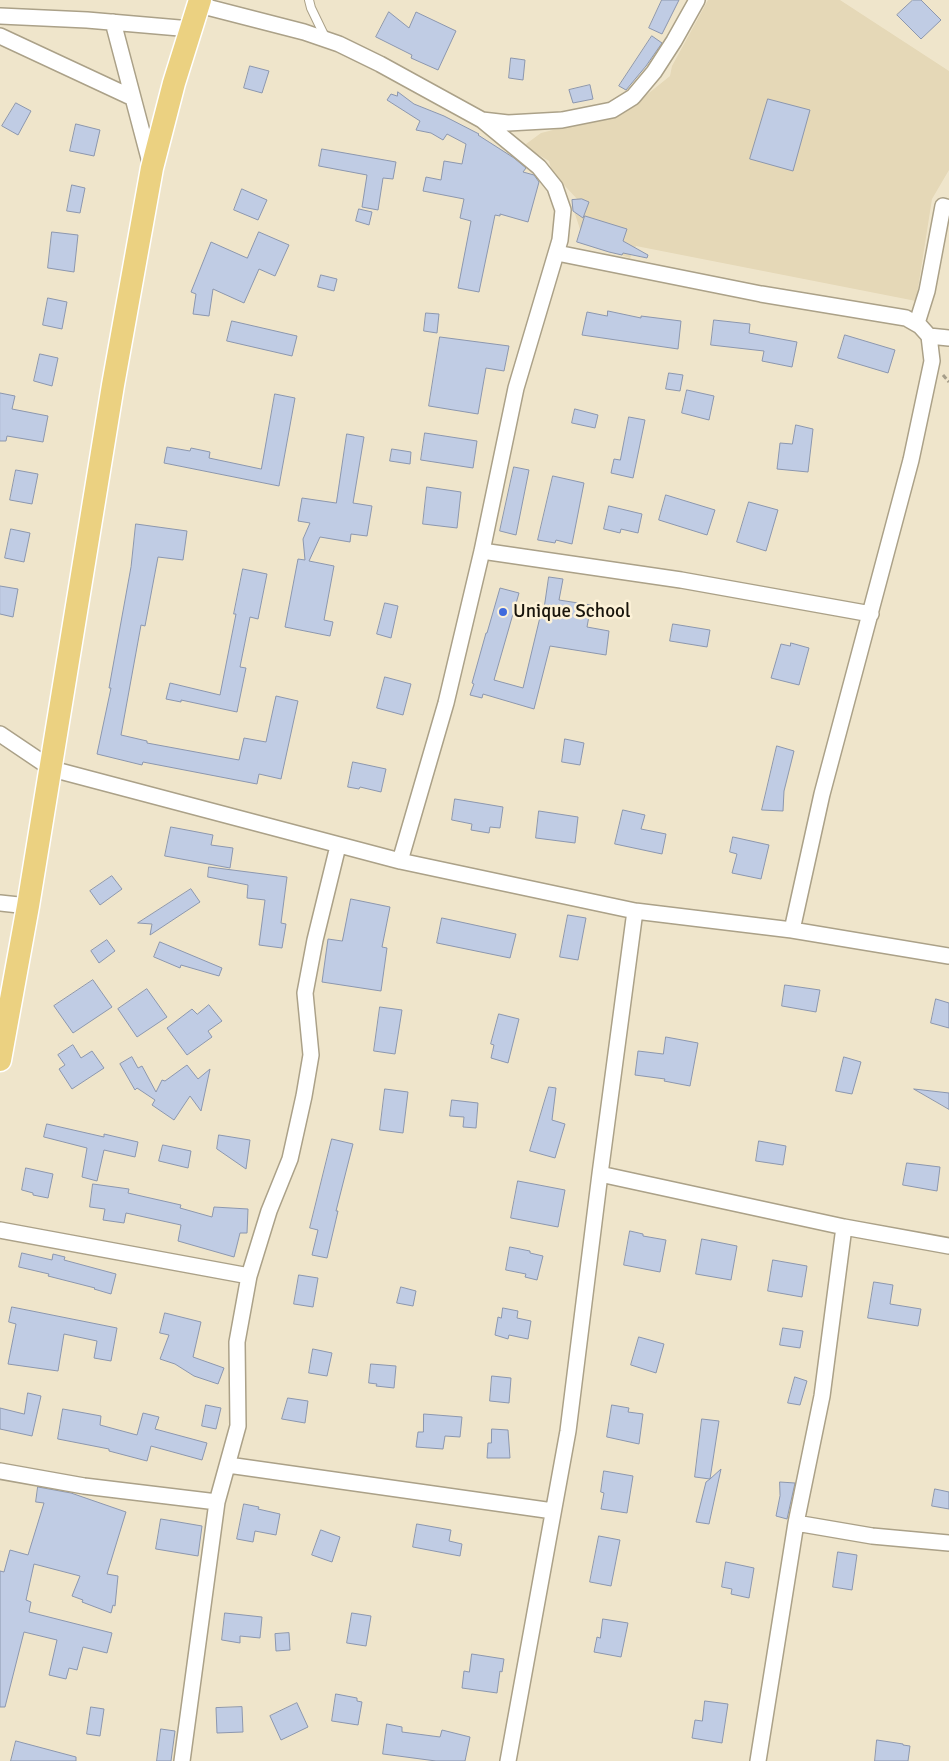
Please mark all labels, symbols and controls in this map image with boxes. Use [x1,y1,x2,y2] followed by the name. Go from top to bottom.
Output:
[513,601,631,623] place label: Unique School
[497,606,509,618] marker: Unique School

